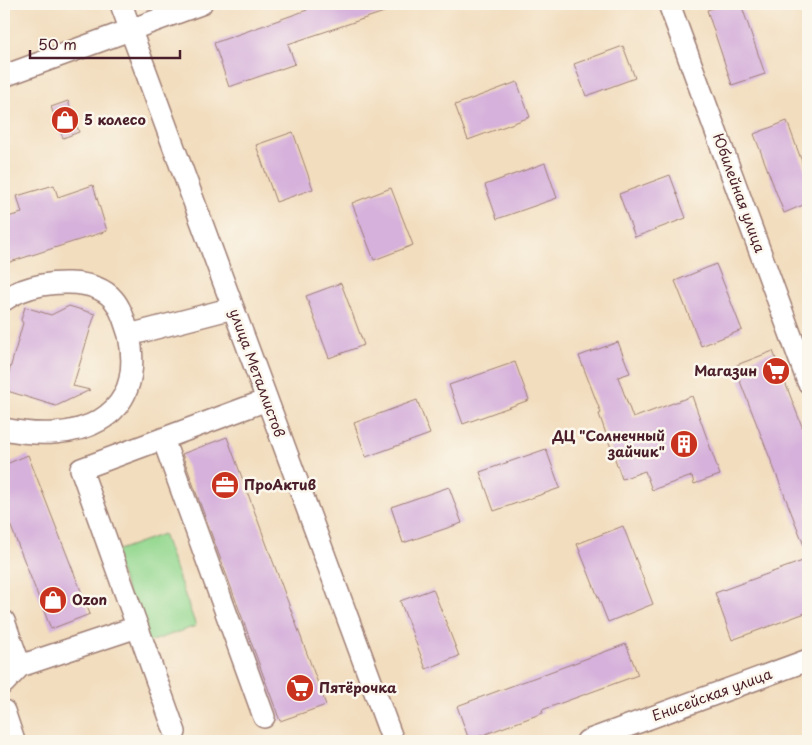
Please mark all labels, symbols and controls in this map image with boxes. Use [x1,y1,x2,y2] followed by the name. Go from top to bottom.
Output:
[30,28,180,60] scale bar
[38,32,77,55] text: 50 m
[50,105,80,135] shop icon: 5 колесо
[84,109,146,130] place label: 5 колесо
[708,130,771,256] street label: Юбилейная улица
[224,306,291,440] street label: улица Металлистов
[761,356,791,386] supermarket icon: Магазин
[694,360,757,381] place label: Магазин
[551,425,665,462] place label: ДЦ "Солнечный зайчик"
[669,429,699,459] building icon: ДЦ "Солнечный зайчик"
[210,470,240,500] office icon: ПроАктив
[244,474,317,495] place label: ПроАктив
[38,585,68,615] shop icon: Ozon
[72,589,107,610] place label: Ozon
[649,663,775,726] street label: Енисейская улица
[285,673,315,703] supermarket icon: Пятёрочка
[319,677,397,698] place label: Пятёрочка

